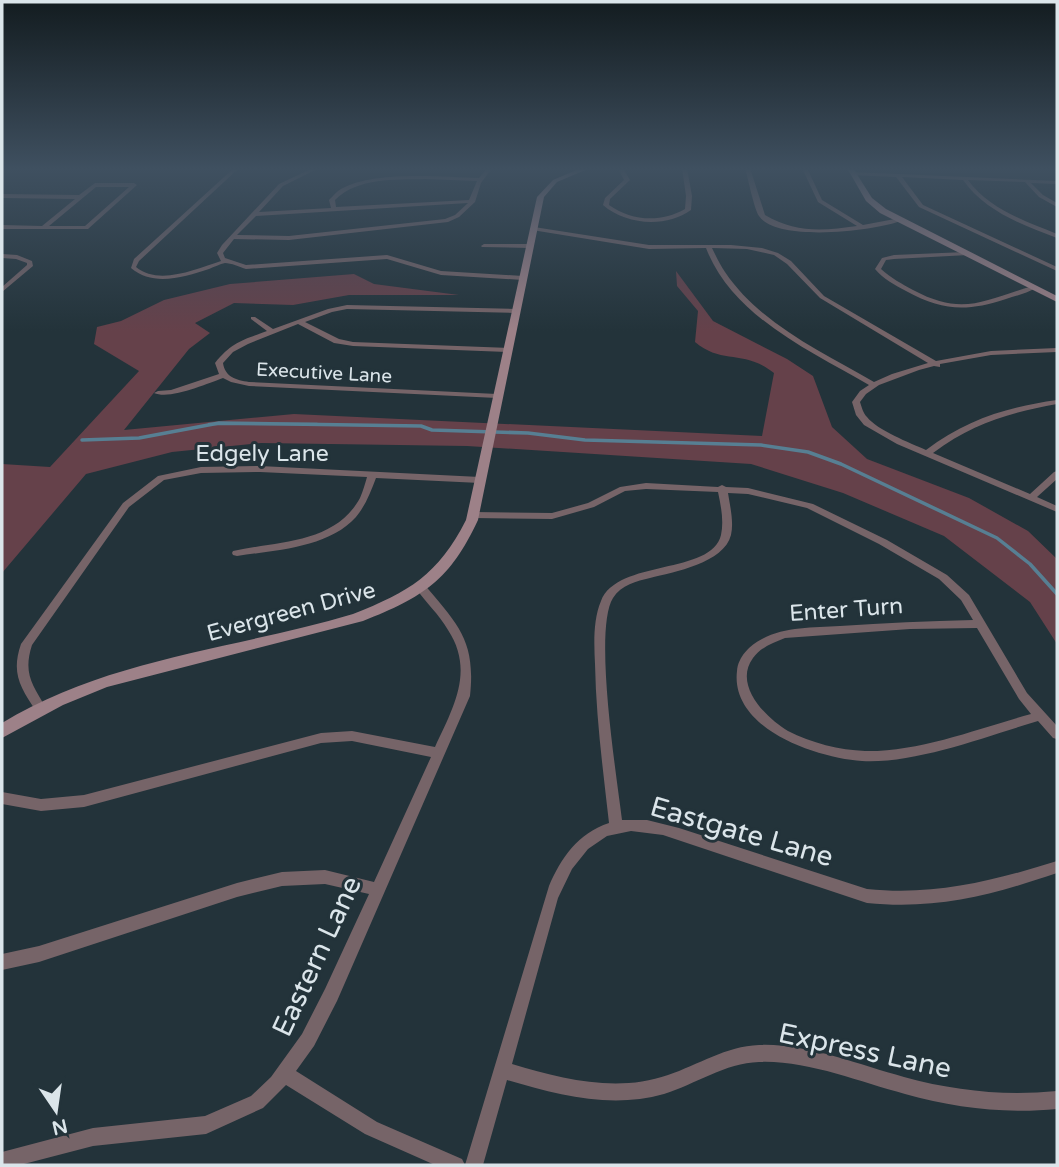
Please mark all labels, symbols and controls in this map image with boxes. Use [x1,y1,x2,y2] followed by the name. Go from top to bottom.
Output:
[255,358,393,388] street label: Executive Lane
[195,440,329,468] street label: Edgely Lane
[204,576,379,648] street label: Evergreen Drive
[788,592,904,628] street label: Enter Turn
[646,790,837,874] street label: Eastgate Lane
[265,871,369,1042] street label: Eastern Lane
[775,1016,954,1086] street label: Express Lane
[21,1076,91,1146] north arrow
[50,1114,70,1139] text: N

